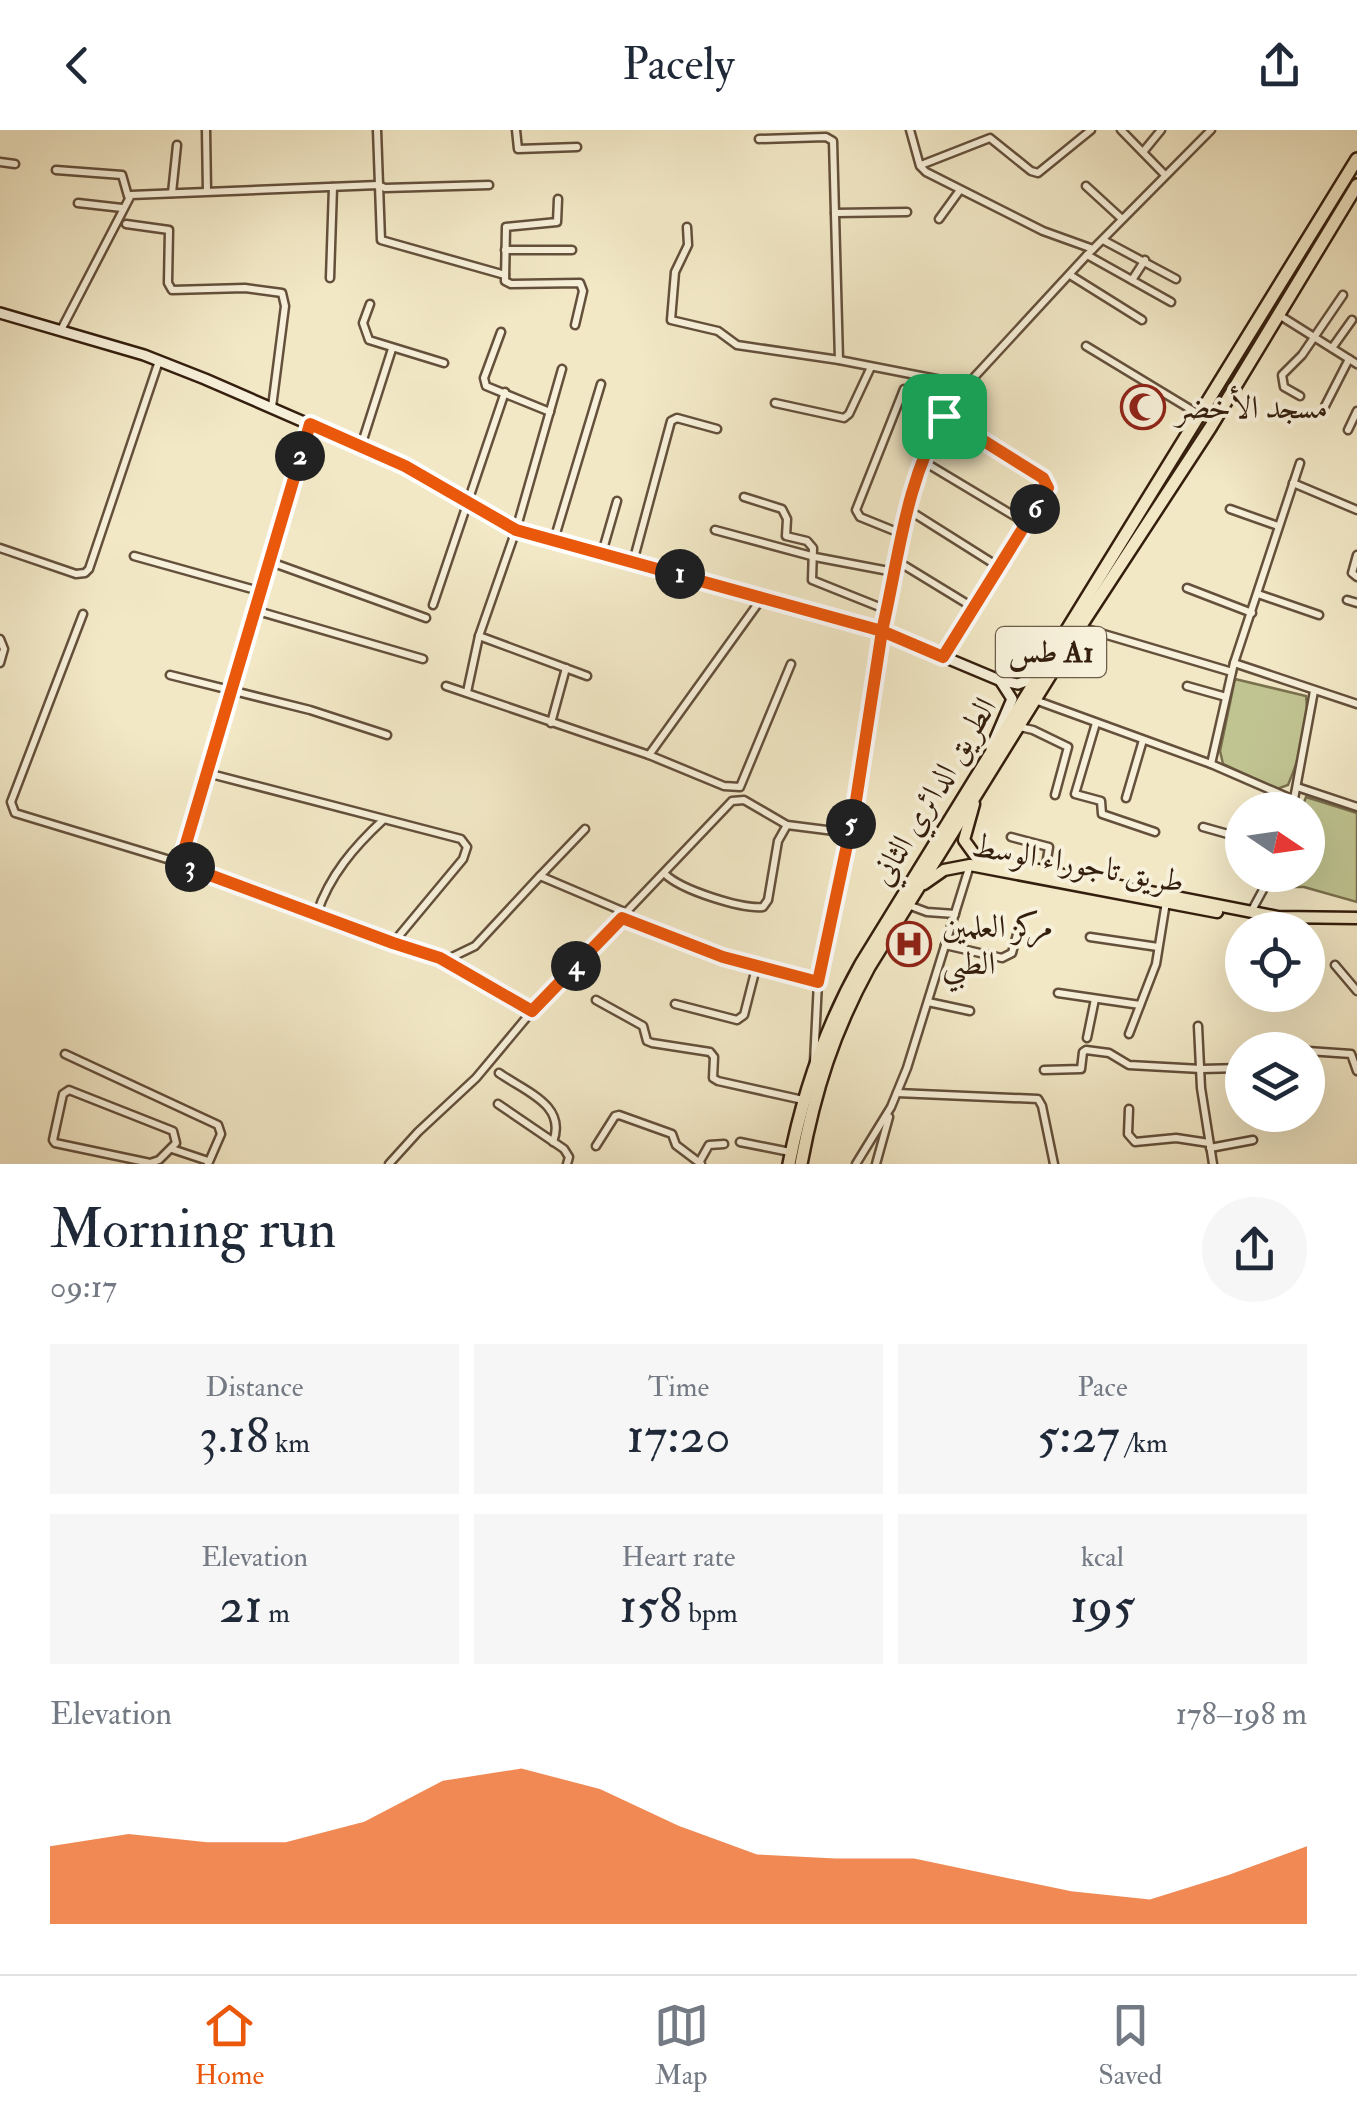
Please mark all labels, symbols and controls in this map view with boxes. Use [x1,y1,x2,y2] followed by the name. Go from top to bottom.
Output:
[623,37,734,93] text: Pacely
[50,38,105,93] icon: back
[1252,38,1307,93] icon: share
[902,374,987,459] pin
[1120,384,1166,430] mosque icon: مسجد الأخضر
[1173,385,1328,428] place label: مسجد الأخضر
[917,389,972,444] icon: arrive
[275,431,325,481] pin: 2
[293,438,307,473] text: 2
[1010,484,1060,534] pin: 6
[1028,491,1042,526] text: 6
[655,549,705,599] pin: 1
[675,556,685,591] text: 1
[996,627,1106,677] road number: طس A1
[862,690,1010,895] street label: الطريق الدائري الثاني
[1225,792,1325,892] north arrow
[1225,792,1325,1132] map controls
[826,799,876,849] pin: 5
[845,806,857,841] text: 5
[968,826,1187,902] street label: طريق تاجوراء الوسط
[165,842,215,892] pin: 3
[185,849,195,884] text: 3
[942,907,1053,993] place label: مركز العلمين الطبي
[1225,912,1325,1012] button: locate
[886,921,932,967] hospital icon: مركز العلمين الطبي
[551,941,601,991] pin: 4
[568,948,584,983] text: 4
[1225,1032,1325,1132] button: layers
[50,1195,336,1264] text: Morning run
[1202,1197,1307,1302] button: share
[50,1267,117,1307] text: 09:17
[206,1370,303,1405] text: Distance
[648,1370,709,1405] text: Time
[1077,1370,1128,1405] text: Pace
[199,1405,269,1468] text: 3.18
[626,1405,731,1468] text: 17:20
[1037,1405,1120,1468] text: 5:27
[269,1426,310,1461] text: km
[1120,1426,1168,1461] text: /km
[201,1540,308,1575] text: Elevation
[622,1540,735,1575] text: Heart rate
[1081,1540,1124,1575] text: kcal
[219,1575,262,1638] text: 21
[619,1575,682,1638] text: 158
[1070,1575,1135,1638] text: 195
[262,1596,290,1631] text: m
[682,1596,738,1631] text: bpm
[50,1694,172,1734] text: Elevation
[1175,1694,1307,1734] text: 178–198 m
[195,1998,264,2093] tab: Home
[654,1998,709,2093] tab: Map
[1098,1998,1162,2093] tab: Saved

